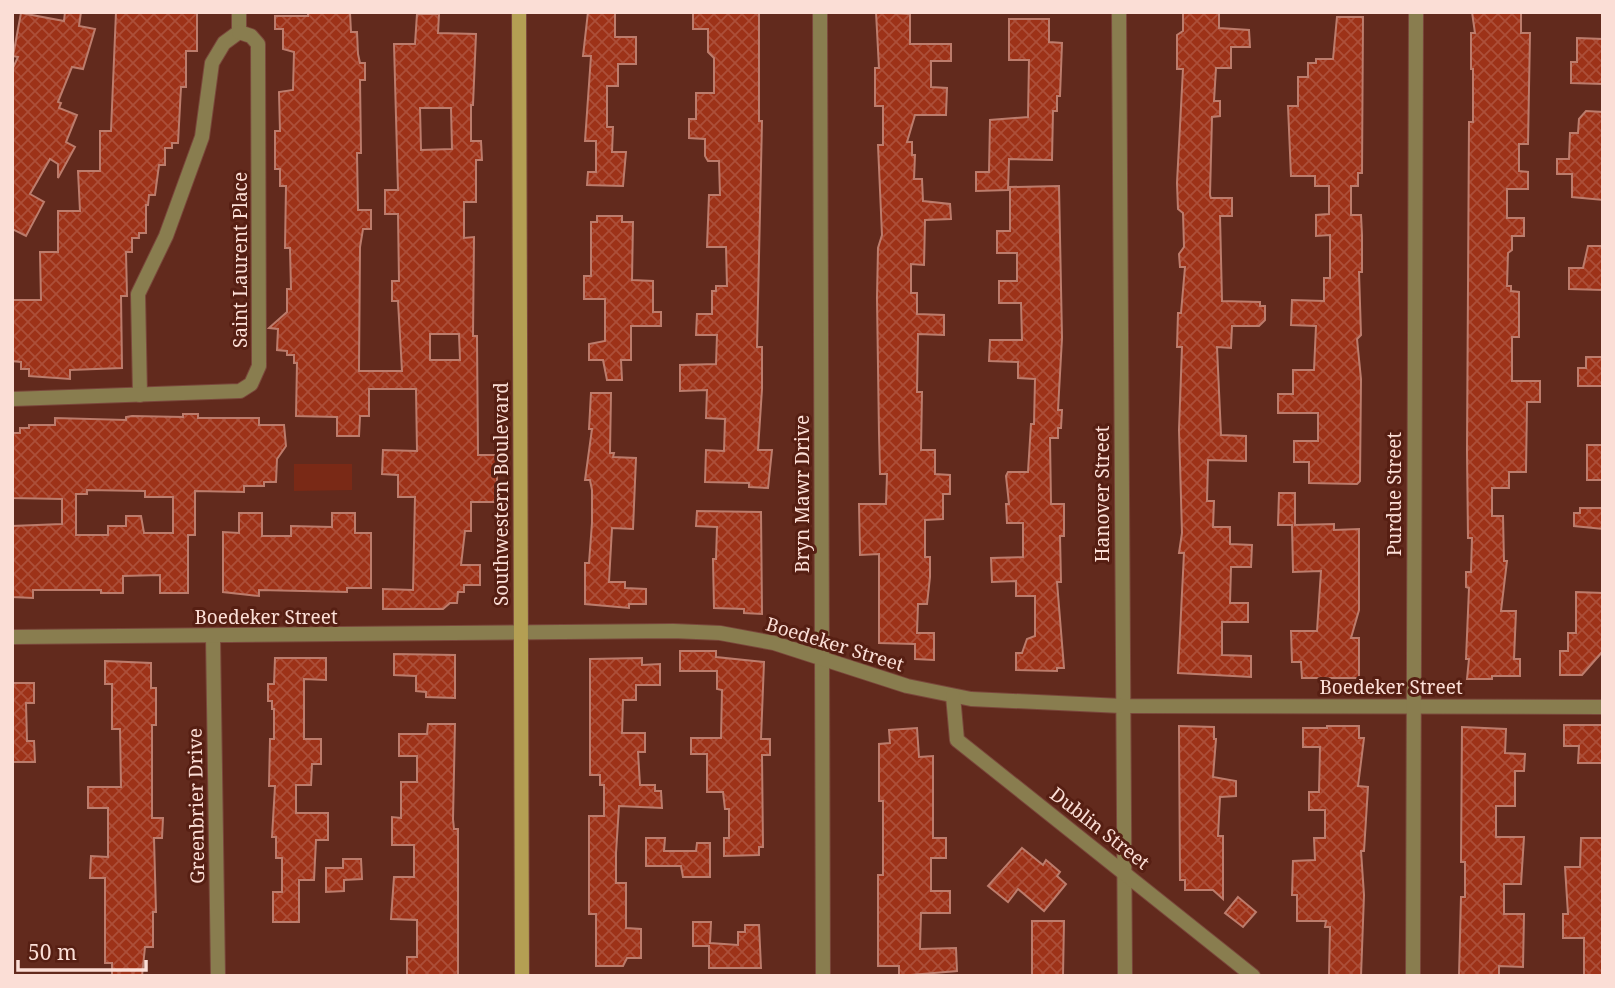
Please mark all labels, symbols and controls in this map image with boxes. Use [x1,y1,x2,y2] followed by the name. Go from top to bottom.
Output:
[227,172,253,348] street label: Saint Laurent Place
[488,382,514,606] street label: Southwestern Boulevard
[789,415,815,573] street label: Bryn Mawr Drive
[1089,425,1115,563] street label: Hanover Street
[1381,432,1407,556] street label: Purdue Street
[194,604,338,630] street label: Boedeker Street
[763,611,908,677] street label: Boedeker Street
[1319,674,1463,700] street label: Boedeker Street
[182,728,210,884] street label: Greenbrier Drive
[1045,781,1155,875] street label: Dublin Street
[18,928,145,972] scale bar
[28,938,77,966] text: 50 m

